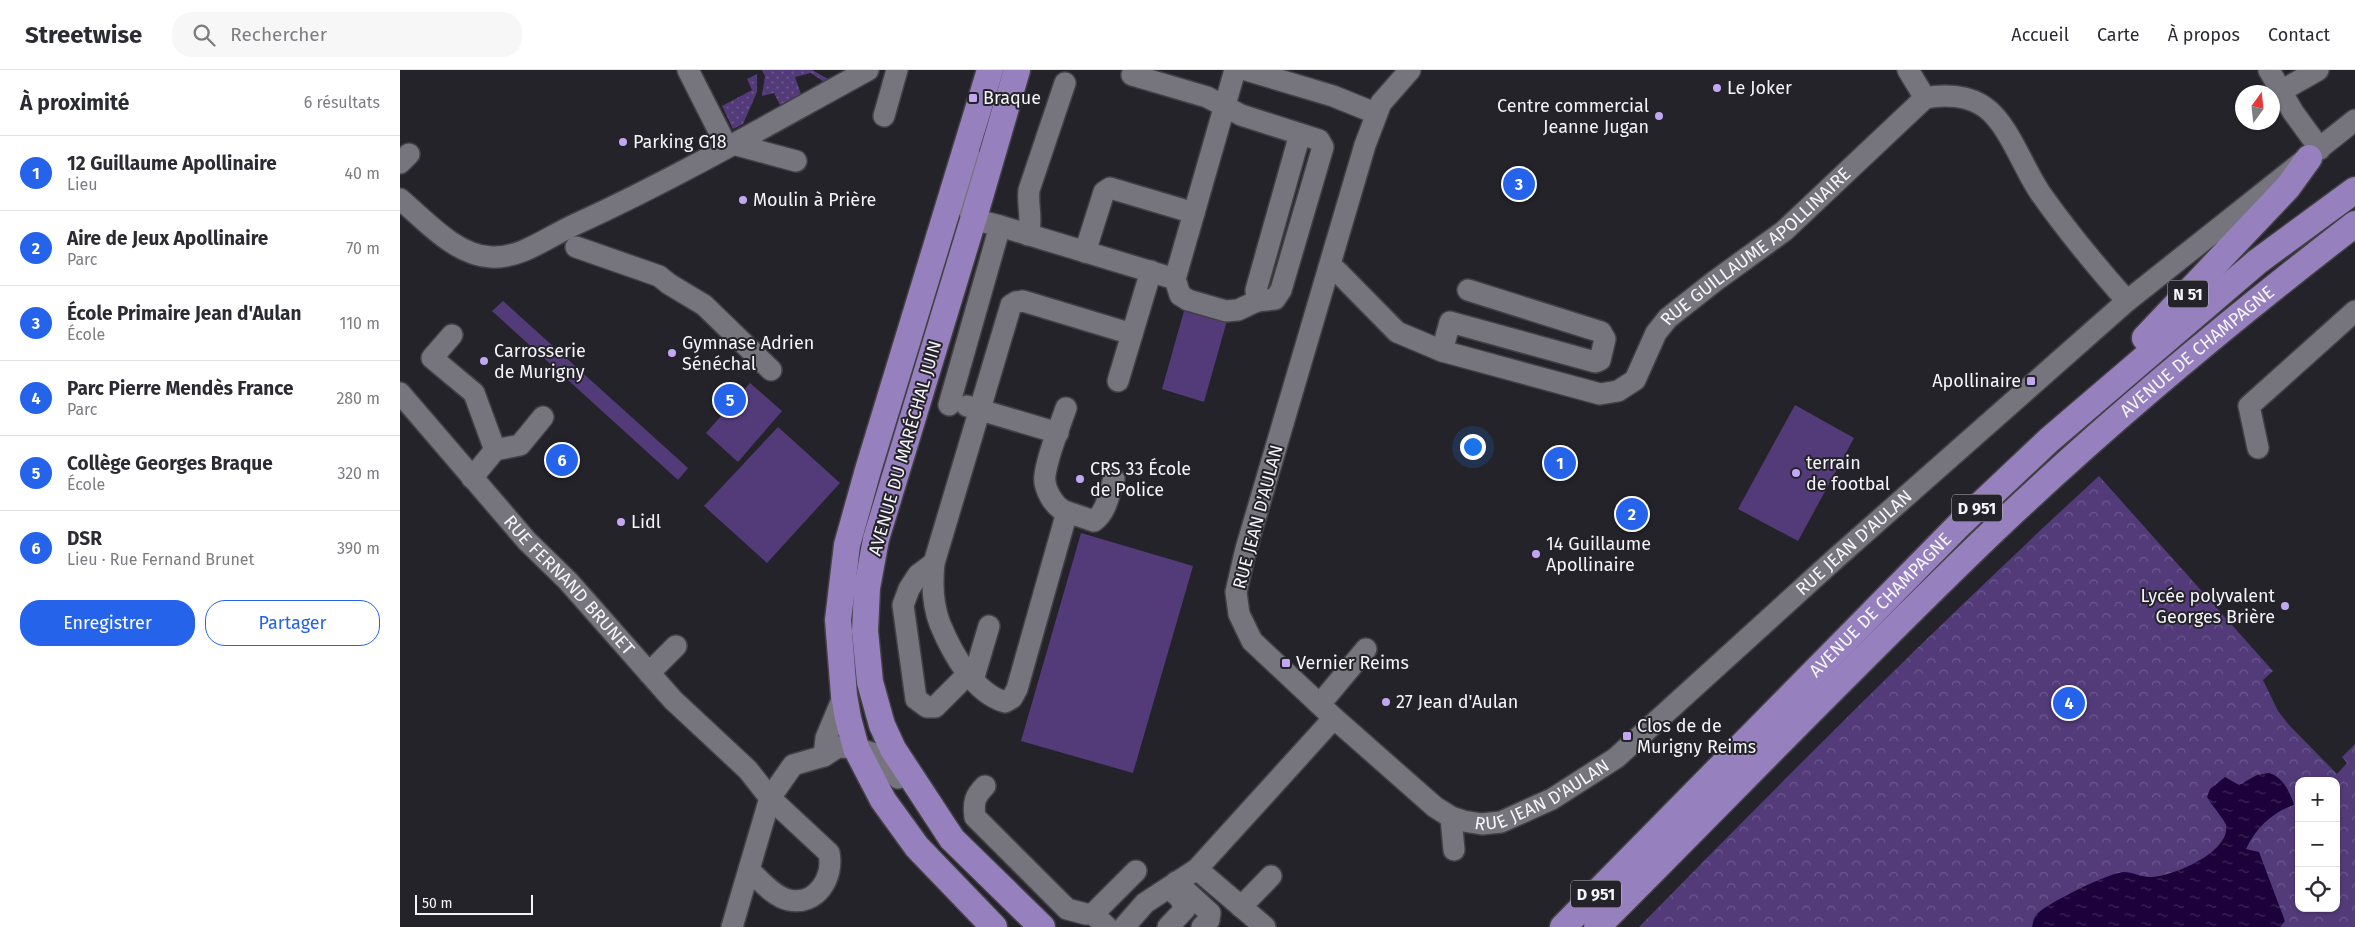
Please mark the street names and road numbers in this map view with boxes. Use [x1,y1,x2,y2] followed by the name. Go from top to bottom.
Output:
[1655,163,1855,330] street label: RUE GUILLAUME APOLLINAIRE
[2168,280,2208,308] road number: N 51
[2115,281,2279,422] street label: AVENUE DE CHAMPAGNE
[863,338,946,558] street label: AVENUE DU MARÉCHAL JUIN
[1228,443,1288,591] street label: RUE JEAN D'AULAN
[1791,485,1916,600] street label: RUE JEAN D'AULAN
[1952,494,2002,522] road number: D 951
[499,511,640,660] street label: RUE FERNAND BRUNET
[1804,528,1956,682] street label: AVENUE DE CHAMPAGNE
[1473,754,1613,835] street label: RUE JEAN D'AULAN
[1571,881,1621,908] road number: D 951

